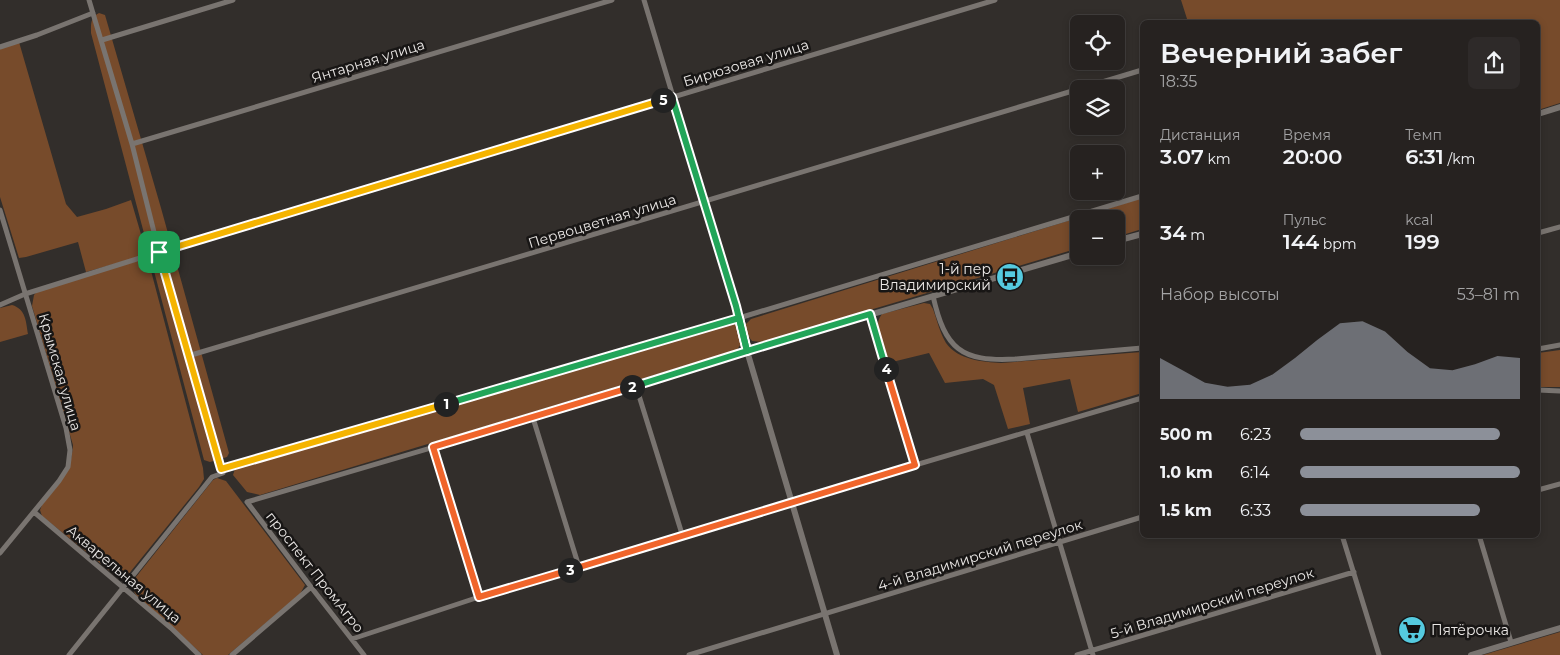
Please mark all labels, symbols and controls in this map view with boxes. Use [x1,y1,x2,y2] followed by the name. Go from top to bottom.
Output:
[1070,15,1125,265] map controls
[1070,15,1125,70] button: locate
[309,35,427,87] street label: Янтарная улица
[681,35,811,91] street label: Бирюзовая улица
[1160,36,1402,70] text: Вечерний забег
[1468,37,1520,89] button: share
[1160,72,1197,91] text: 18:35
[1070,80,1125,135] button: layers
[650,88,676,112] pin: 5
[659,91,668,109] text: 5
[1160,126,1240,144] text: Дистанция
[1283,126,1331,144] text: Время
[1405,126,1442,144] text: Темп
[1160,144,1204,169] text: 3.07
[1283,144,1342,169] text: 20:00
[1405,144,1444,169] text: 6:31
[1070,145,1125,200] button: +
[1204,150,1231,168] text: km
[1444,150,1475,168] text: /km
[526,190,678,252] street label: Первоцветная улица
[1070,210,1125,265] button: −
[1283,211,1326,229] text: Пульс
[1405,211,1433,229] text: kcal
[1160,220,1186,245] text: 34
[1186,226,1205,244] text: m
[1283,229,1319,254] text: 144
[1405,229,1440,254] text: 199
[138,231,180,273] pin
[1319,235,1357,253] text: bpm
[145,238,173,266] icon: arrive
[879,260,991,294] place label: 1-й пер Владимирский
[995,262,1025,292] bus stop icon: 1-й пер Владимирский
[1160,285,1280,304] text: Набор высоты
[1457,285,1520,304] text: 53–81 m
[35,311,85,433] street label: Крымская улица
[874,356,898,382] pin: 4
[882,360,891,378] text: 4
[620,374,644,400] pin: 2
[628,378,637,396] text: 2
[434,392,458,416] pin: 1
[444,395,449,413] text: 1
[1160,425,1213,444] text: 500 m
[1240,425,1271,444] text: 6:23
[1160,463,1213,482] text: 1.0 km
[1240,463,1270,482] text: 6:14
[1160,501,1212,520] text: 1.5 km
[1240,501,1271,520] text: 6:33
[262,508,368,636] street label: проспект ПромАгро
[875,515,1085,595] street label: 4-й Владимирский переулок
[63,521,185,627] street label: Акварельная улица
[558,558,582,582] pin: 3
[566,561,575,579] text: 3
[1108,563,1316,643] street label: 5-й Владимирский переулок
[1397,615,1427,645] supermarket icon: Пятёрочка
[1431,621,1509,639] place label: Пятёрочка

